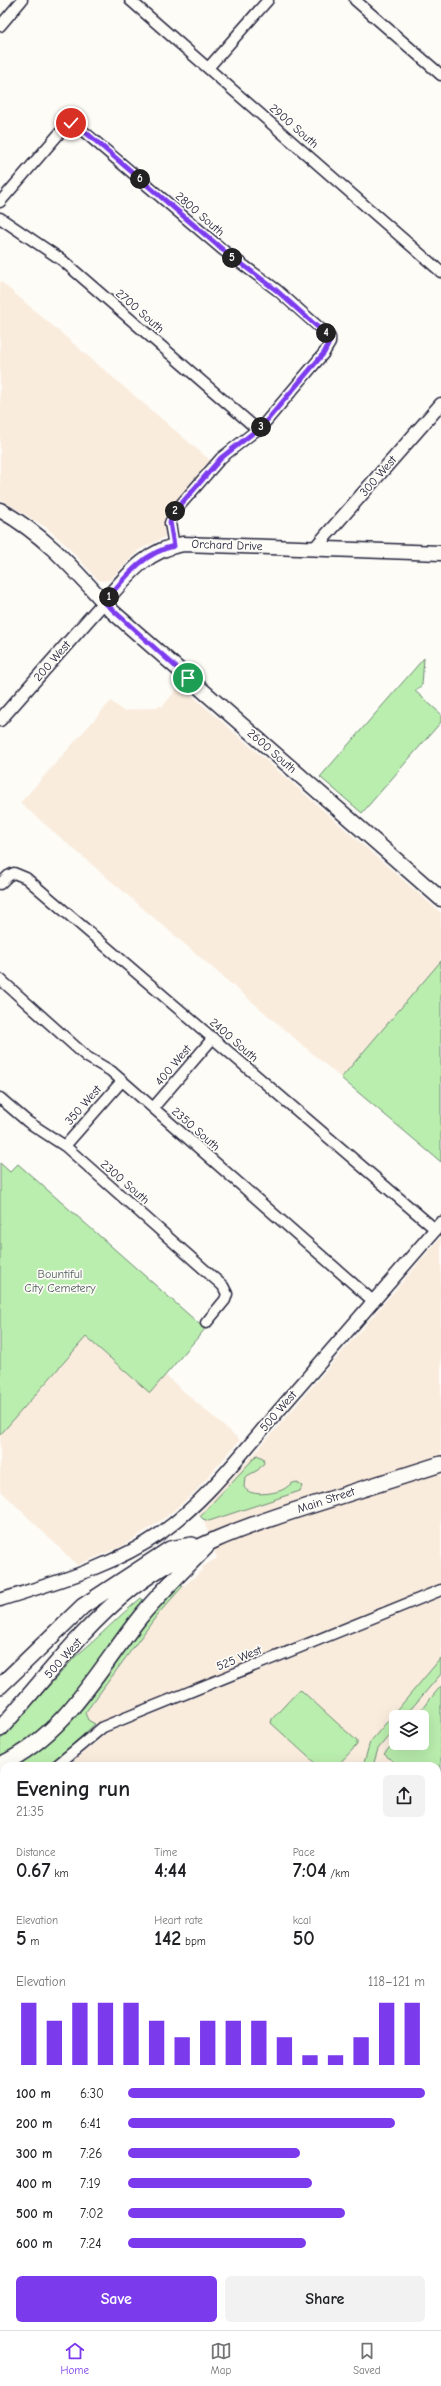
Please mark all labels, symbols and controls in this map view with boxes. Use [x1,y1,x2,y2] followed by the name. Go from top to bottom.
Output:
[267,101,321,151] street label: 2900 South
[54,106,88,140] pin
[60,112,82,134] icon: check
[130,169,150,189] pin: 6
[137,172,143,185] text: 6
[173,189,227,239] street label: 2800 South
[222,248,242,268] pin: 5
[229,251,235,264] text: 5
[113,286,167,336] street label: 2700 South
[316,323,336,343] pin: 4
[323,326,329,339] text: 4
[251,417,271,437] pin: 3
[258,420,264,433] text: 3
[357,453,400,499] street label: 300 West
[165,501,185,521] pin: 2
[172,504,178,517] text: 2
[191,537,263,553] street label: Orchard Drive
[99,587,119,607] pin: 1
[107,590,111,603] text: 1
[31,638,74,684] street label: 200 West
[171,661,205,695] pin
[177,667,199,689] icon: arrive
[245,726,299,776] street label: 2600 South
[207,1015,261,1065] street label: 2400 South
[152,1042,194,1088] street label: 400 West
[62,1082,104,1128] street label: 350 West
[169,1104,223,1154] street label: 2350 South
[98,1157,152,1207] street label: 2300 South
[24,1267,96,1295] park label: Bountiful City Cemetery
[257,1387,300,1434] street label: 500 West
[295,1484,357,1516] street label: Main Street
[41,1635,85,1681] street label: 500 West
[214,1642,264,1673] street label: 525 West
[389,1710,429,1750] map controls
[389,1710,429,1750] button: layers
[383,1775,425,1817] button: share
[16,1776,130,1802] text: Evening run
[16,1804,44,1819] text: 21:35
[16,1846,55,1859] text: Distance
[154,1846,177,1859] text: Time
[293,1846,315,1859] text: Pace
[16,1859,51,1882] text: 0.67
[154,1859,187,1882] text: 4:44
[293,1859,327,1882] text: 7:04
[51,1867,69,1880] text: km
[327,1867,350,1880] text: /km
[16,1914,58,1927] text: Elevation
[154,1914,203,1927] text: Heart rate
[293,1914,311,1927] text: kcal
[16,1927,27,1950] text: 5
[154,1927,181,1950] text: 142
[293,1927,315,1950] text: 50
[27,1935,39,1948] text: m
[181,1935,206,1948] text: bpm
[16,1974,66,1989] text: Elevation
[368,1974,425,1989] text: 118–121 m
[16,2086,51,2101] text: 100 m
[80,2086,104,2101] text: 6:30
[16,2116,52,2131] text: 200 m
[80,2116,101,2131] text: 6:41
[16,2146,52,2161] text: 300 m
[80,2146,102,2161] text: 7:26
[16,2176,52,2191] text: 400 m
[80,2176,101,2191] text: 7:19
[16,2206,53,2221] text: 500 m
[80,2206,103,2221] text: 7:02
[16,2236,53,2251] text: 600 m
[80,2236,102,2251] text: 7:24
[16,2276,217,2322] button: Save
[225,2276,425,2322] button: Share
[61,2340,89,2377] tab: Home
[210,2340,232,2377] tab: Map
[353,2340,380,2377] tab: Saved

